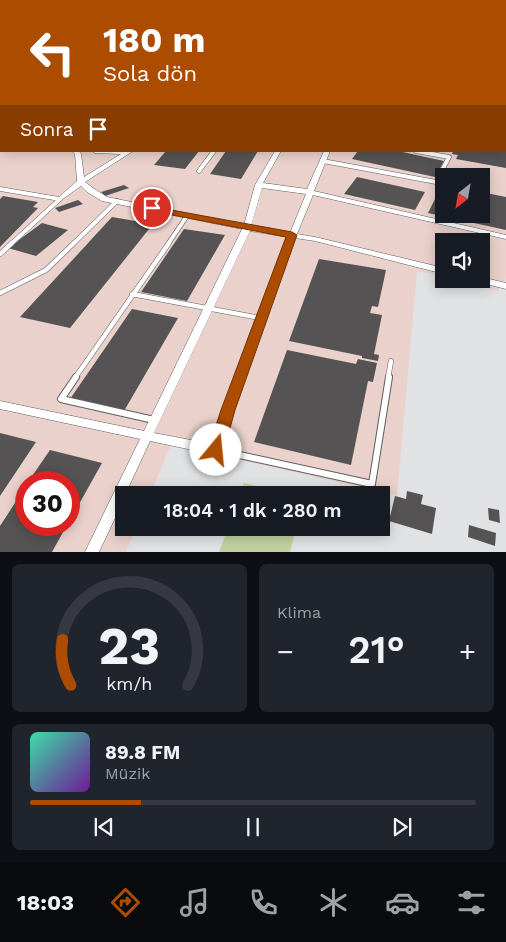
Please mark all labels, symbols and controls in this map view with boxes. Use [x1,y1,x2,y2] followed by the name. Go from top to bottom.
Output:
[103,19,206,61] text: 180 m
[20,20,85,85] icon: left
[103,61,197,86] text: Sola dön
[84,115,112,143] icon: arrive
[20,118,74,141] text: Sonra
[435,168,490,222] north arrow
[435,168,490,288] map controls
[131,187,173,229] pin
[138,194,166,222] icon: arrive
[435,233,490,288] button: sound
[189,423,241,475] position arrow
[15,471,80,536] speed limit sign: 30
[164,499,341,522] text: 18:04 · 1 dk · 280 m
[277,603,321,622] text: Klima
[99,616,160,677] text: 23
[348,628,405,672] text: 21°
[277,635,294,668] text: −
[459,635,476,668] text: +
[106,673,153,694] text: km/h
[105,741,180,764] text: 89.8 FM
[105,764,150,783] text: Müzik
[90,813,118,841] icon: previous
[239,813,267,841] icon: pause
[388,813,416,841] icon: next
[108,885,143,920] icon: directions
[177,885,212,920] icon: music
[246,885,281,920] icon: phone
[316,885,351,920] icon: climate
[385,885,420,920] icon: car
[454,885,489,920] icon: filters
[17,890,74,915] text: 18:03

